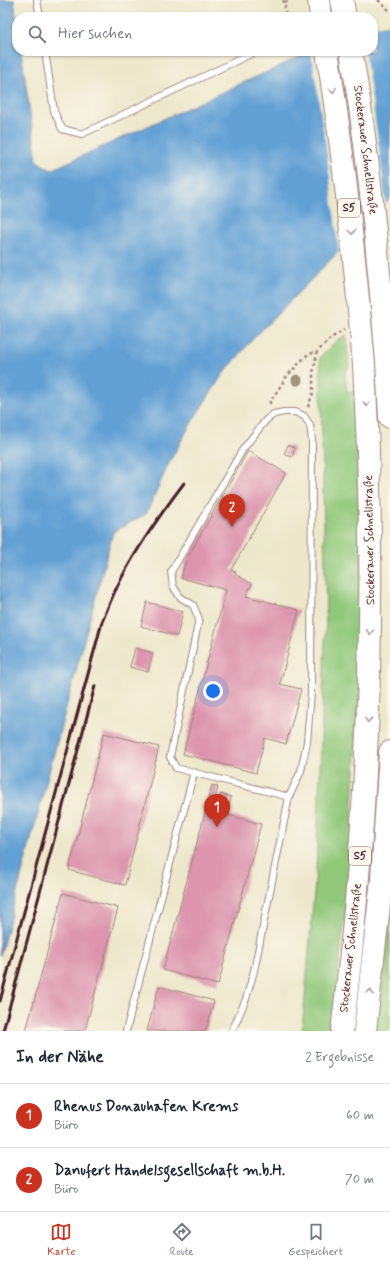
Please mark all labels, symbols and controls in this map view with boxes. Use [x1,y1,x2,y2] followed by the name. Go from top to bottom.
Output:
[12,12,378,56] search box
[26,23,48,45] icon: search
[58,24,132,44] text: Hier suchen
[349,84,381,216] street label: Stockerauer Schnellstraße
[328,86,337,93] one-way arrow
[338,199,360,217] road number: S5
[347,229,356,235] one-way arrow
[362,401,371,407] one-way arrow
[361,475,379,605] street label: Stockerauer Schnellstraße
[219,494,245,527] pin: 2
[366,629,374,635] one-way arrow
[203,681,223,701] your location
[364,717,372,723] one-way arrow
[204,794,230,827] pin: 1
[349,847,371,865] road number: S5
[336,882,366,1014] street label: Stockerauer Schnellstraße
[365,989,374,995] one-way arrow
[16,1046,104,1068] text: In der Nähe
[305,1049,374,1066] text: 2 Ergebnisse
[54,1097,238,1117] text: Rhenus Donauhafen Krems
[26,1107,32,1124] text: 1
[346,1107,374,1124] text: 60 m
[54,1117,78,1134] text: Büro
[54,1161,285,1181] text: Danufert Handelsgesellschaft m.b.H.
[26,1171,32,1188] text: 2
[345,1171,374,1188] text: 70 m
[54,1181,78,1198] text: Büro
[47,1221,75,1259] tab: Karte
[170,1221,194,1259] tab: Route
[288,1221,343,1259] tab: Gespeichert

